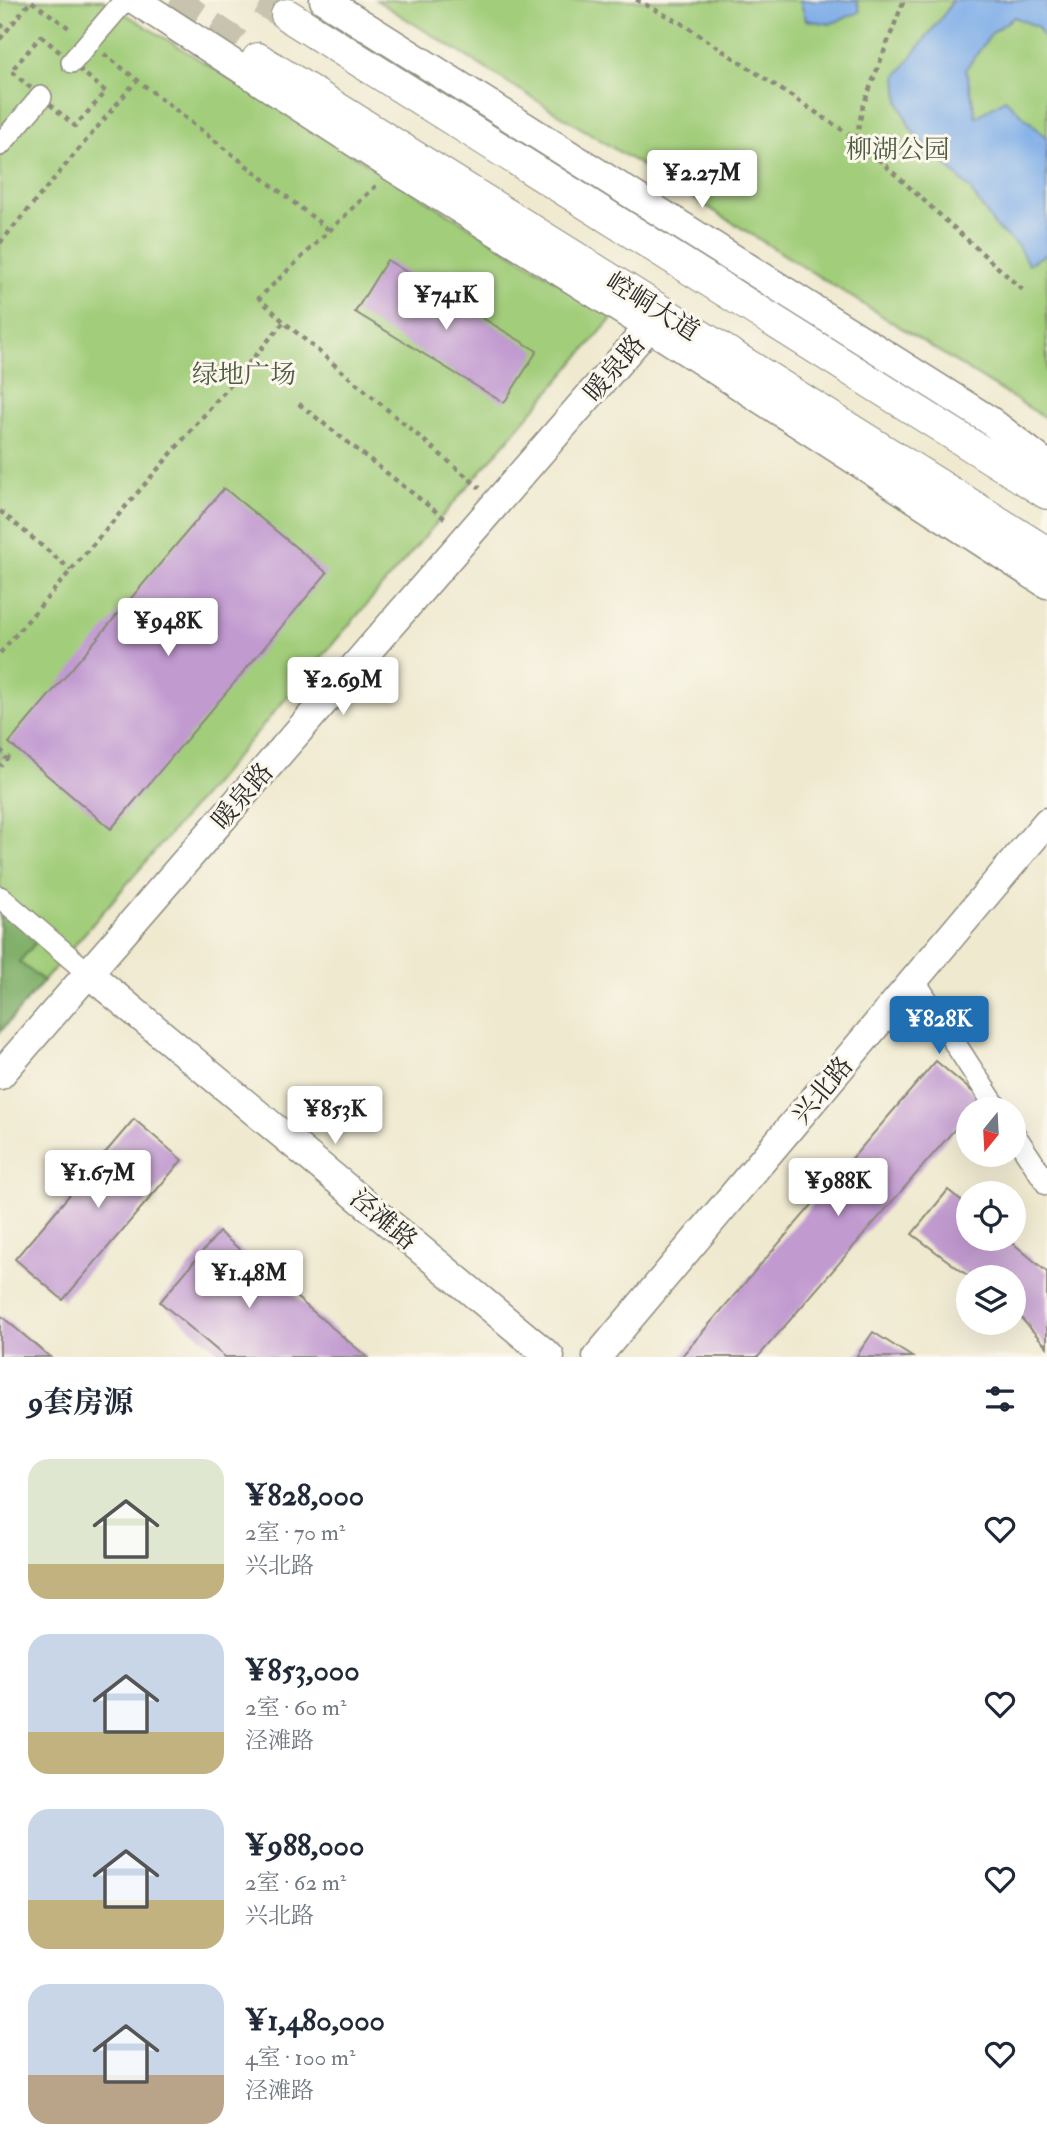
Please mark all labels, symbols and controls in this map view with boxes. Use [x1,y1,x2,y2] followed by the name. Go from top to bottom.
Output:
[846,134,950,166] park label: 柳湖公园
[645,150,759,210] pin: ¥2.27M
[663,158,741,187] text: ¥2.27M
[600,266,705,348] street label: 崆峒大道
[397,272,495,332] pin: ¥741K
[414,280,478,309] text: ¥741K
[577,329,652,409] street label: 暖泉路
[192,359,296,391] park label: 绿地广场
[119,598,217,658] pin: ¥948K
[134,606,202,635] text: ¥948K
[286,658,400,717] pin: ¥2.69M
[303,665,383,694] text: ¥2.69M
[205,757,280,837] street label: 暖泉路
[890,996,988,1056] pin: ¥828K
[906,1004,972,1033] text: ¥828K
[785,1050,860,1131] street label: 兴北路
[286,1086,384,1146] pin: ¥853K
[303,1094,367,1123] text: ¥853K
[956,1097,1026,1167] north arrow
[956,1097,1026,1335] map controls
[41,1150,155,1210] pin: ¥1.67M
[61,1158,135,1187] text: ¥1.67M
[789,1158,887,1218] pin: ¥988K
[805,1166,871,1195] text: ¥988K
[956,1181,1026,1251] button: locate
[343,1182,424,1257] street label: 泾滩路
[192,1250,306,1310] pin: ¥1.48M
[211,1258,287,1287] text: ¥1.48M
[956,1265,1026,1335] button: layers
[981,1380,1019,1418] icon: filters
[28,1384,133,1421] text: 9套房源
[245,1477,364,1514] text: ¥828,000
[84,1487,168,1571] icon: home
[981,1510,1019,1548] icon: heart
[245,1518,345,1547] text: 2室 · 70 m²
[245,1551,314,1580] text: 兴北路
[245,1652,360,1689] text: ¥853,000
[84,1662,168,1746] icon: home
[981,1685,1019,1723] icon: heart
[245,1693,346,1722] text: 2室 · 60 m²
[245,1726,314,1755] text: 泾滩路
[245,1827,364,1864] text: ¥988,000
[84,1837,168,1921] icon: home
[981,1860,1019,1898] icon: heart
[245,1868,346,1897] text: 2室 · 62 m²
[245,1901,314,1930] text: 兴北路
[245,2002,385,2039] text: ¥1,480,000
[84,2012,168,2096] icon: home
[981,2035,1019,2073] icon: heart
[245,2043,355,2072] text: 4室 · 100 m²
[245,2076,314,2105] text: 泾滩路

